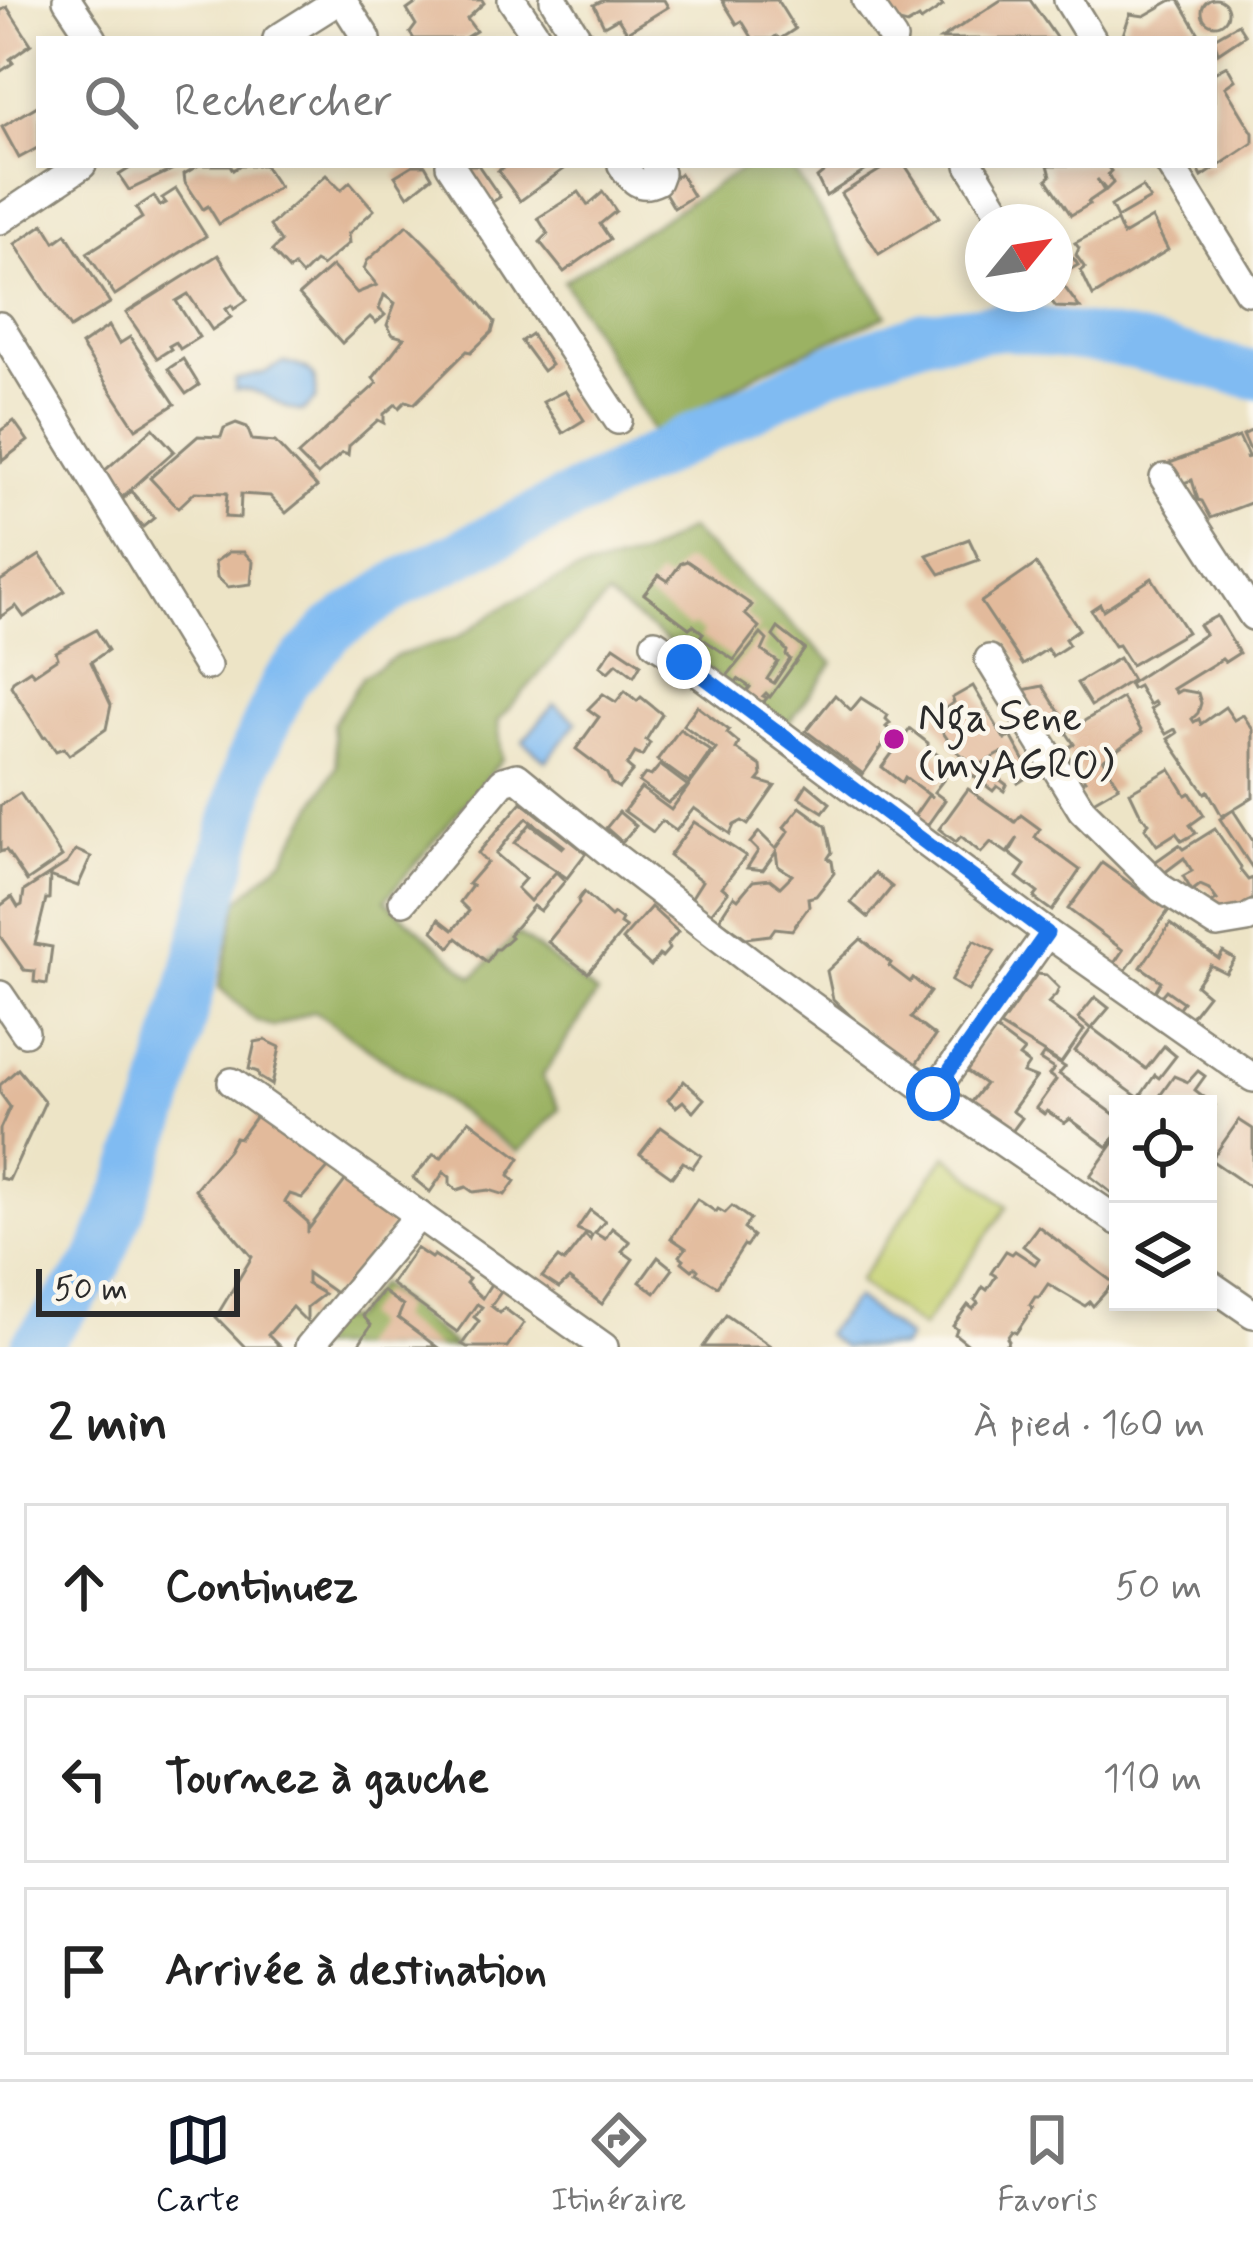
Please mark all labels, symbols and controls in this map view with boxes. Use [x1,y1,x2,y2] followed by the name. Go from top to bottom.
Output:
[36,36,1217,168] search box
[78,69,144,135] icon: search
[174,73,393,132] text: Rechercher
[965,204,1073,312] north arrow
[657,635,711,689] route end
[918,691,1114,794] place label: Nga Sene (myAGRO)
[881,726,907,752] marker: Nga Sene (myAGRO)
[906,1067,960,1121] route start
[1109,1095,1217,1311] map controls
[1109,1095,1217,1203] button: locate
[1109,1203,1217,1311] button: layers
[36,1263,240,1316] scale bar
[54,1268,128,1312] text: 50 m
[48,1392,168,1458] text: 2 min
[973,1400,1205,1451] text: À pied · 160 m
[51,1554,117,1620] icon: ahead
[165,1558,358,1617] text: Continuez
[1115,1562,1202,1613] text: 50 m
[51,1746,117,1812] icon: left
[165,1750,489,1809] text: Tournez à gauche
[1103,1754,1202,1805] text: 110 m
[51,1938,117,2004] icon: arrive
[165,1942,547,2001] text: Arrivée à destination
[155,2107,240,2223] tab: Carte
[551,2107,686,2223] tab: Itinéraire
[997,2107,1098,2223] tab: Favoris

